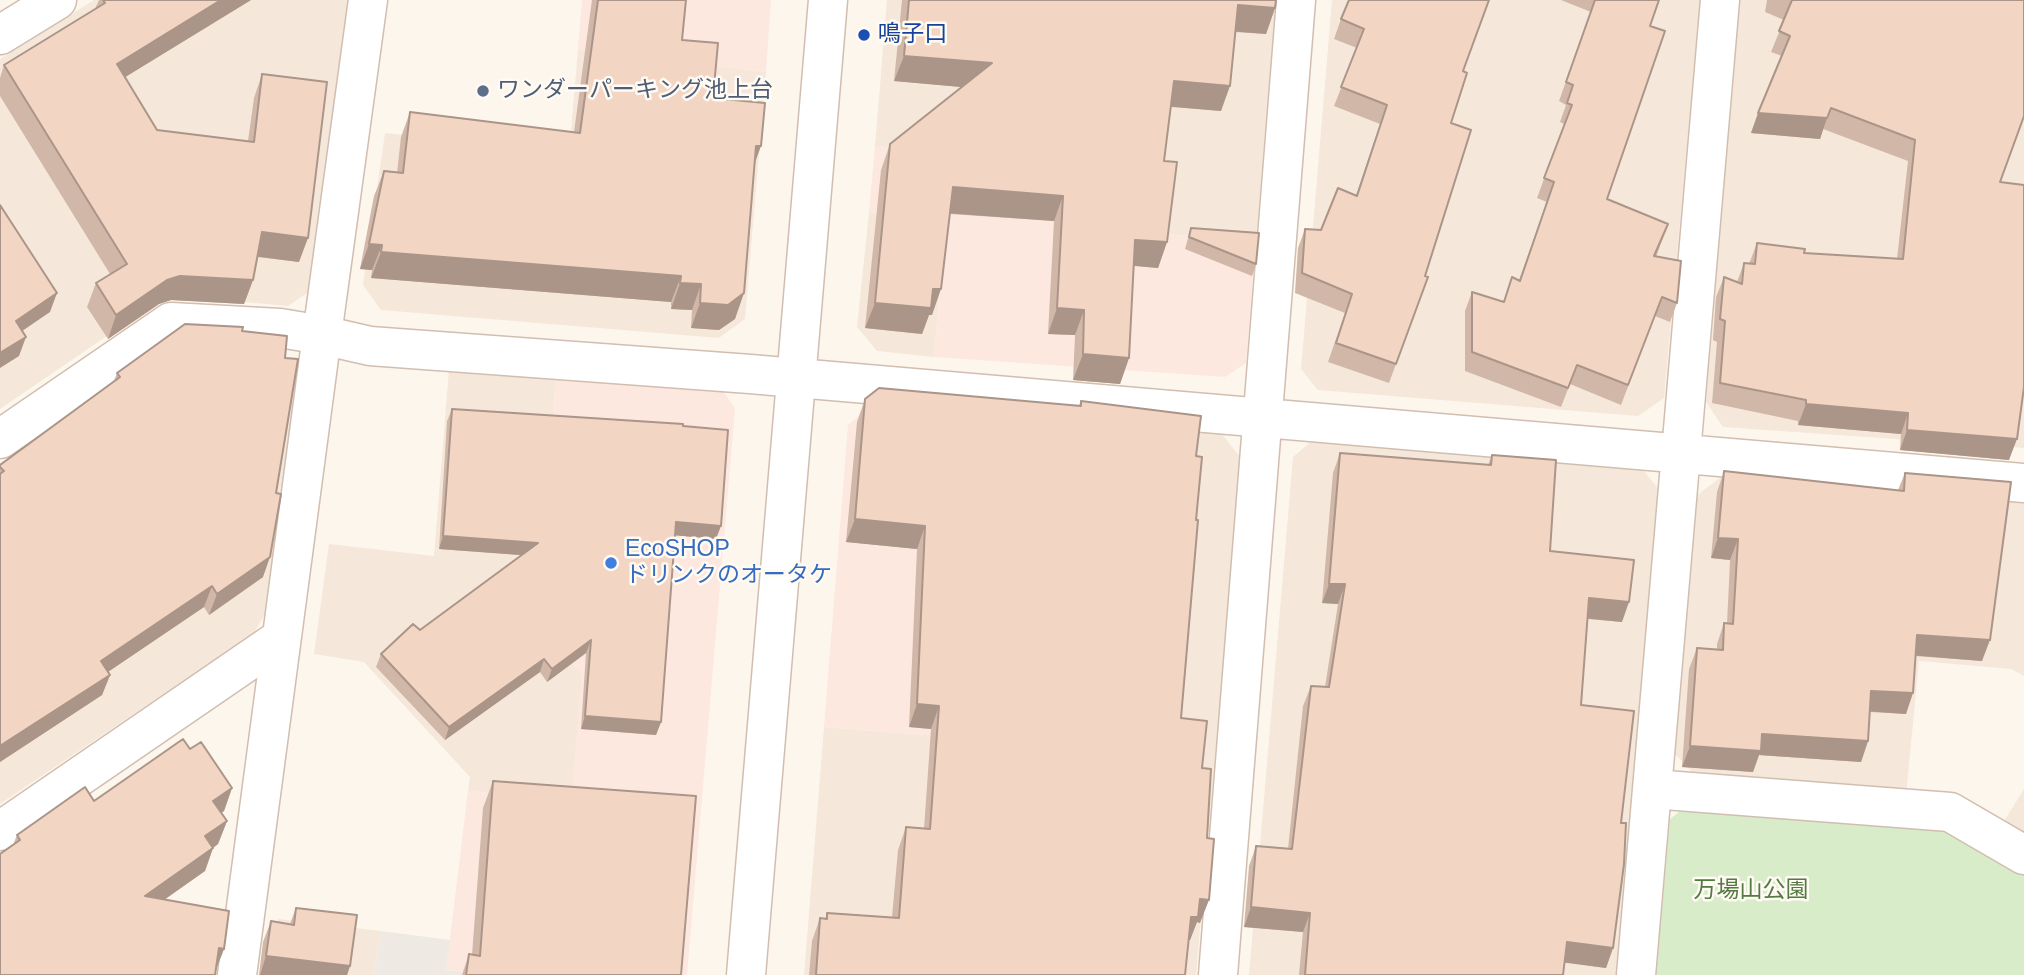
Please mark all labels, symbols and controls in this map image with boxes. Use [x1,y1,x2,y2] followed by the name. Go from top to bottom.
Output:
[878,21,947,49] place label: 鳴子口
[856,27,872,43] marker: 鳴子口
[497,77,773,105] place label: ワンダーパーキング池上台
[475,83,491,99] marker: ワンダーパーキング池上台
[625,536,832,590] place label: EcoSHOP ドリンクのオータケ
[603,555,619,571] marker: EcoSHOP ドリンクのオータケ
[1694,877,1808,905] park label: 万場山公園

